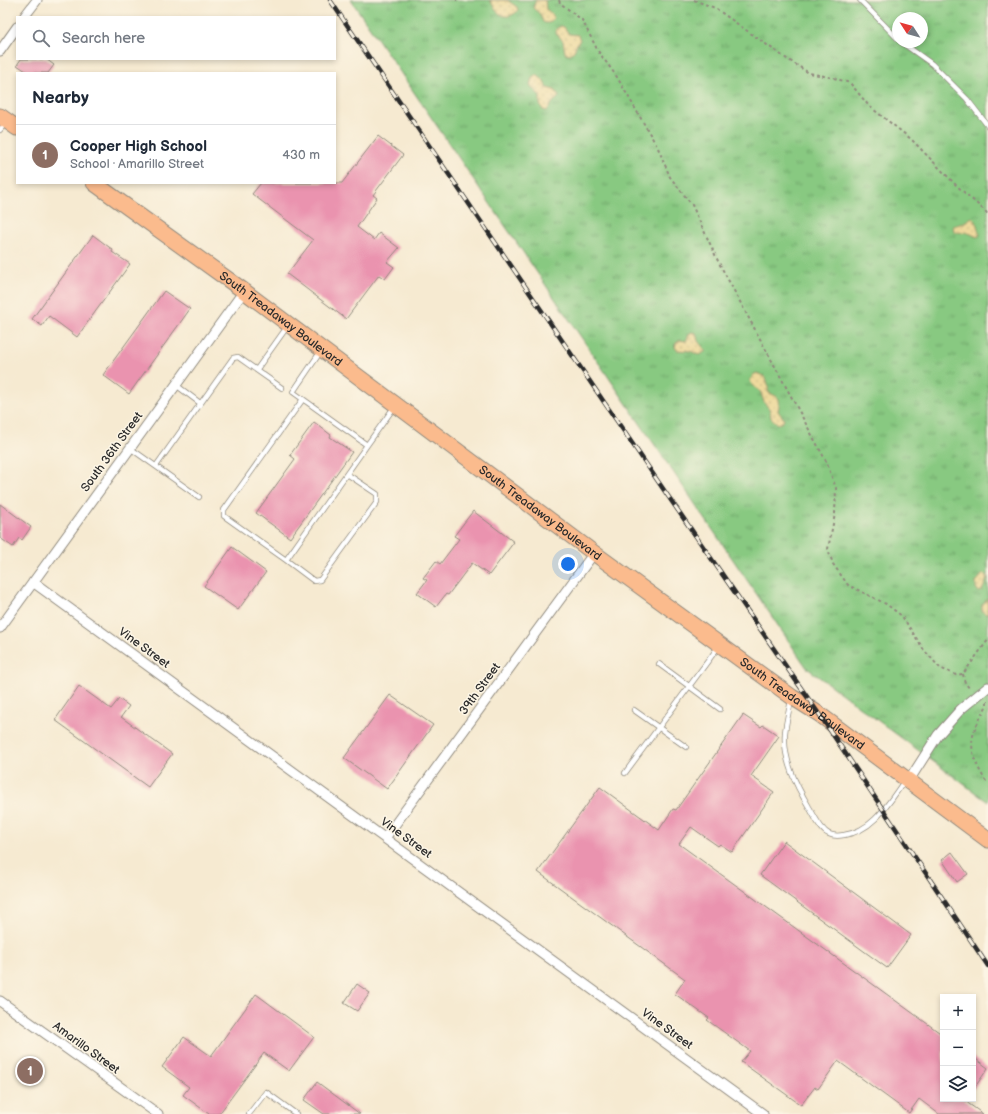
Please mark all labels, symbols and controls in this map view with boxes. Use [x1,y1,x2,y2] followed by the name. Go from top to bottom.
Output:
[892,12,928,48] north arrow
[16,16,336,60] search box
[30,27,52,49] icon: search
[62,29,145,48] text: Search here
[32,88,89,108] text: Nearby
[70,137,207,156] text: Cooper High School
[42,147,48,163] text: 1
[282,147,320,163] text: 430 m
[70,156,204,172] text: School · Amarillo Street
[216,268,345,370] street label: South Treadaway Boulevard
[78,409,146,495] street label: South 36th Street
[476,462,605,564] street label: South Treadaway Boulevard
[558,554,578,574] your location
[115,624,173,672] street label: Vine Street
[737,654,868,753] street label: South Treadaway Boulevard
[456,660,504,718] street label: 39th Street
[377,814,435,862] street label: Vine Street
[940,994,976,1102] map controls
[940,994,976,1030] button: +
[638,1005,696,1053] street label: Vine Street
[50,1019,123,1078] street label: Amarillo Street
[940,1030,976,1066] button: −
[17,1056,43,1086] pin: 1
[940,1066,976,1102] button: layers

